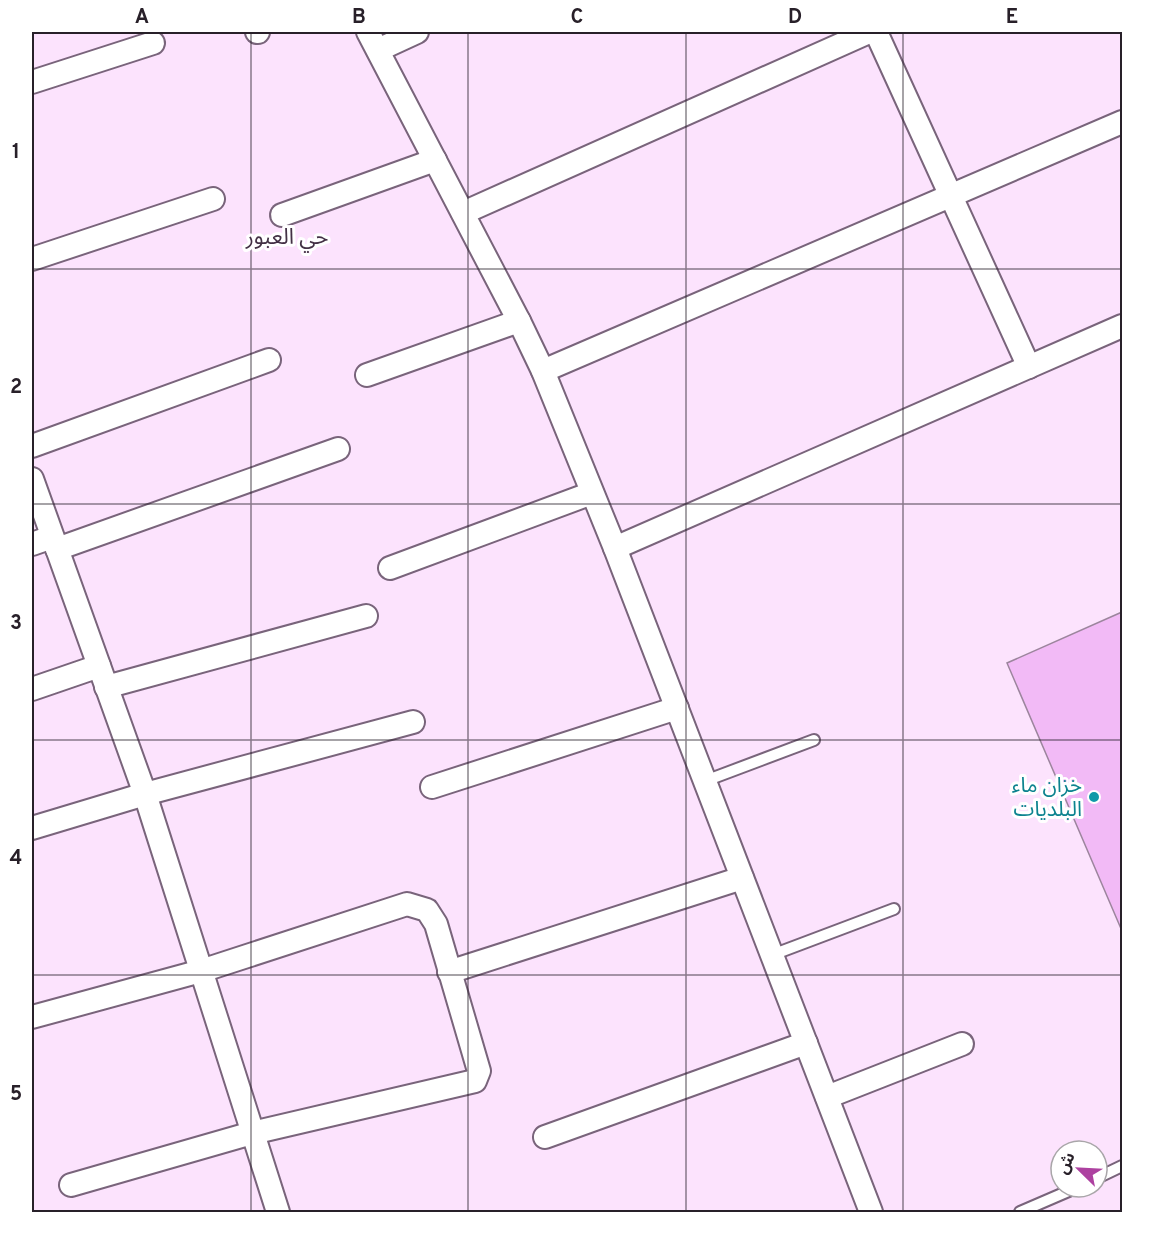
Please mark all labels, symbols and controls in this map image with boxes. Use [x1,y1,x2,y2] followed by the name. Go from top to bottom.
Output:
[135,5,149,31] text: A
[352,5,366,31] text: B
[571,5,583,31] text: C
[788,5,802,31] text: D
[1006,5,1018,31] text: E
[12,140,20,166] text: 1
[245,225,328,253] district label: حي العبور
[10,375,22,401] text: 2
[10,611,22,637] text: 3
[1012,773,1082,824] place label: خزان ماء البلديات
[1087,790,1101,804] marker: خزان ماء البلديات
[10,846,22,872] text: 4
[10,1082,22,1108] text: 5
[1049,1139,1109,1199] north arrow
[1054,1150,1081,1178] text: ش

